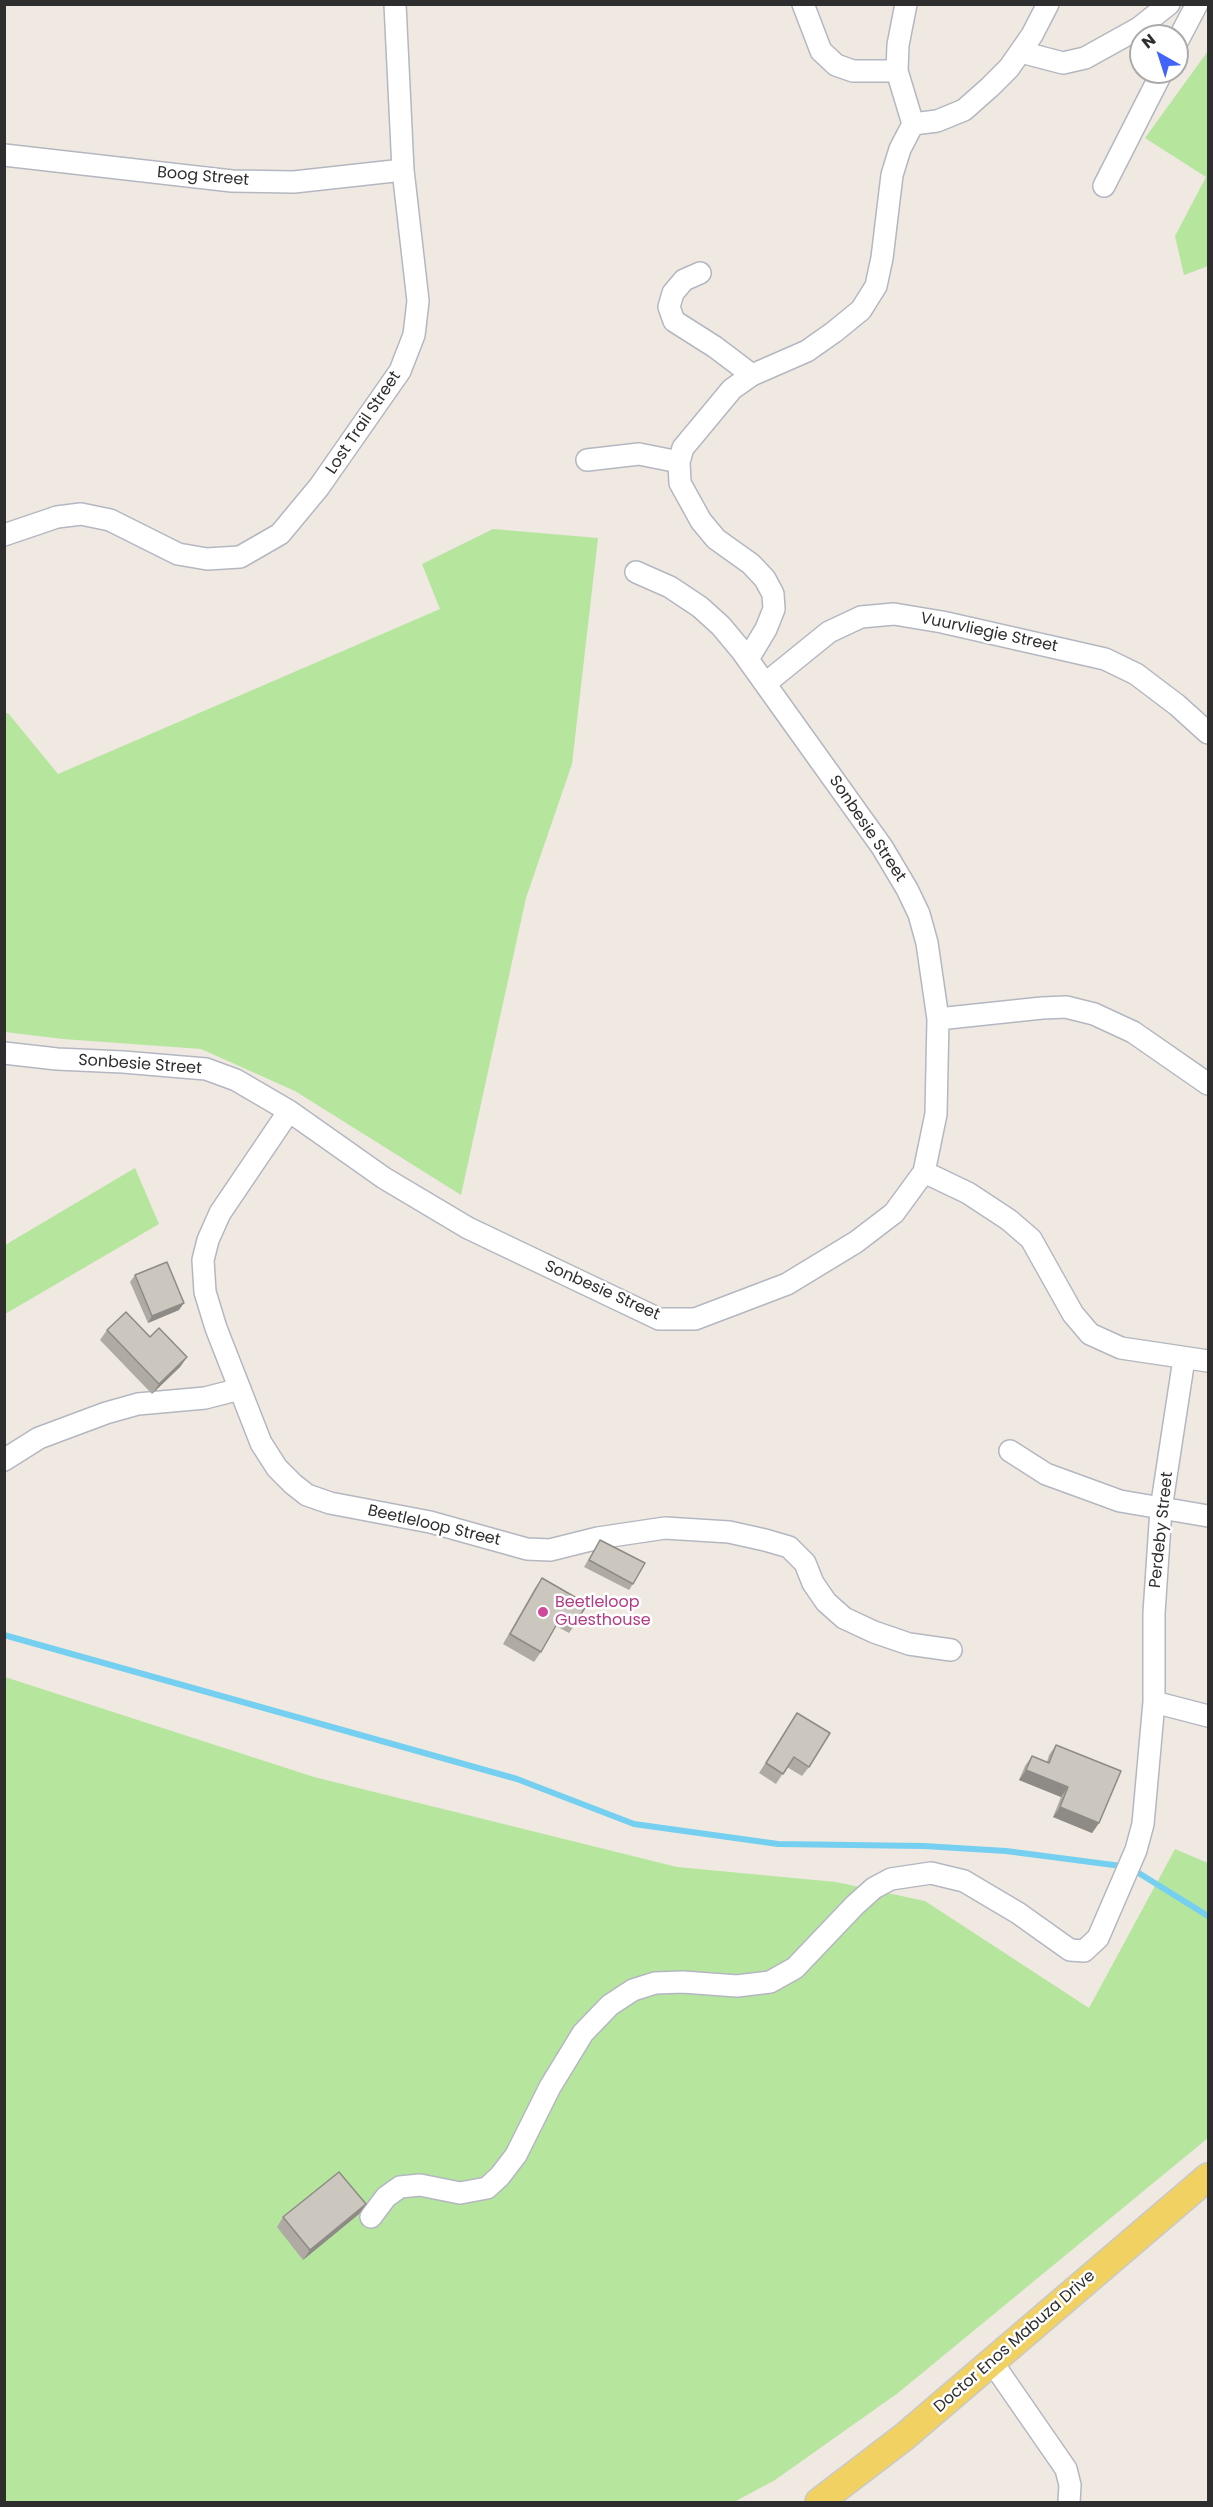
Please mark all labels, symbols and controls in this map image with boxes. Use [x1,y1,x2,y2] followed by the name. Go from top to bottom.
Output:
[1129,24,1189,84] north arrow
[1137,28,1161,54] text: N
[156,163,250,191] street label: Boog Street
[322,368,406,478] street label: Lost Trail Street
[919,609,1059,657] street label: Vuurvliegie Street
[824,772,910,886] street label: Sonbesie Street
[78,1051,202,1079] street label: Sonbesie Street
[541,1257,663,1325] street label: Sonbesie Street
[1146,1471,1178,1589] street label: Perdeby Street
[366,1501,502,1551] street label: Beetleloop Street
[555,1593,651,1631] place label: Beetleloop Guesthouse
[536,1605,550,1619] marker: Beetleloop Guesthouse
[931,2267,1099,2417] street label: Doctor Enos Mabuza Drive

